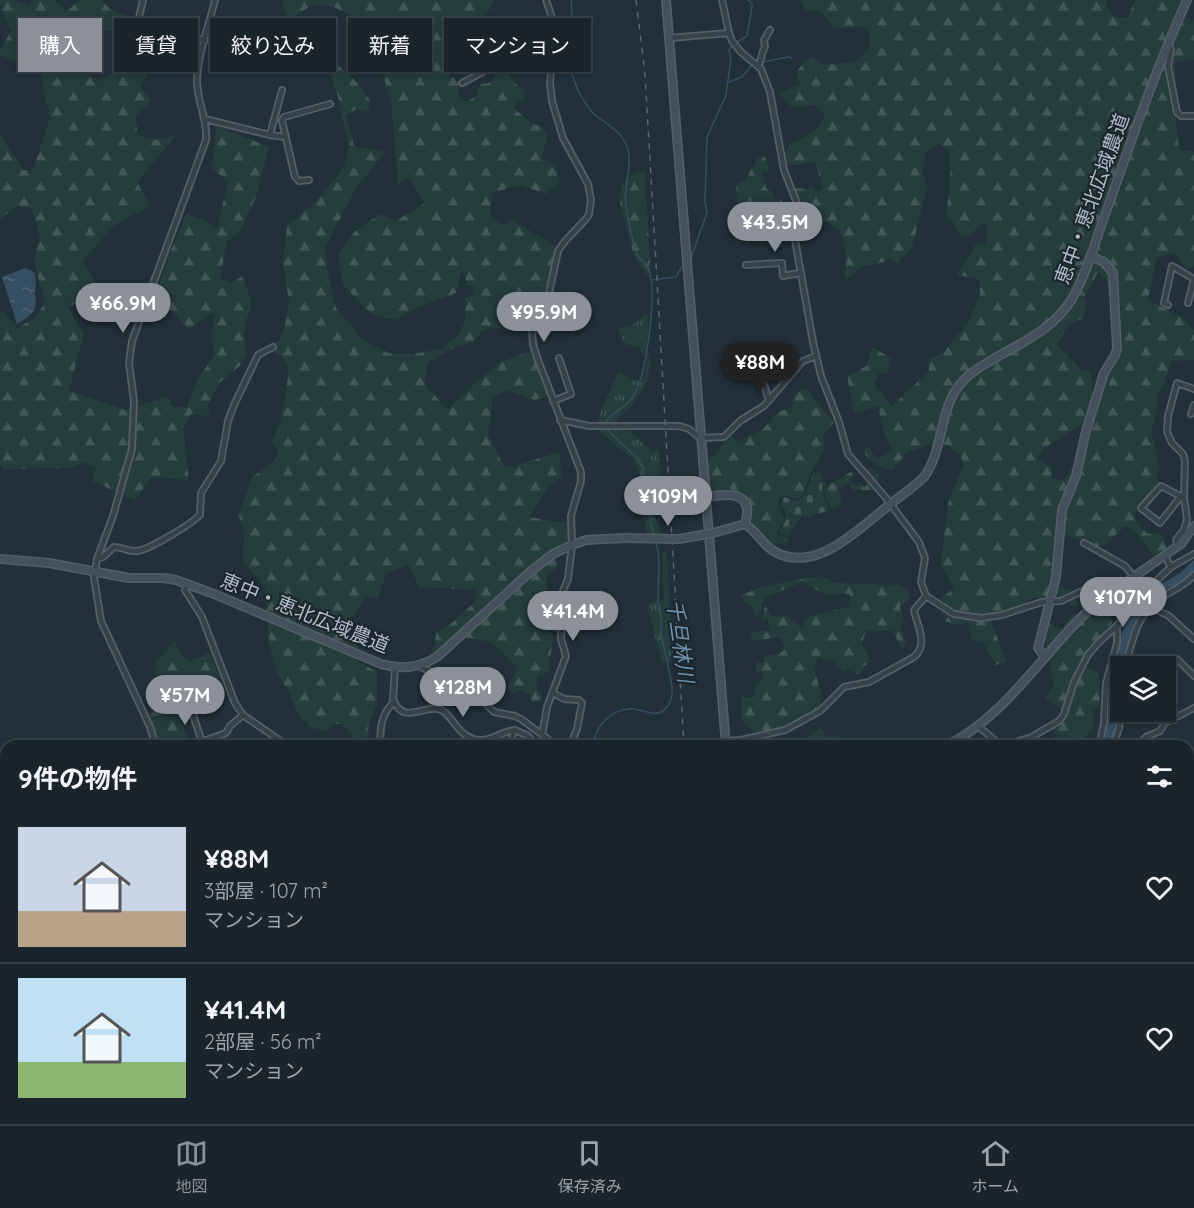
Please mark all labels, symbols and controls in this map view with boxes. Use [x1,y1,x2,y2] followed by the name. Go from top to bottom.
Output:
[18,18,102,72] chip: 購入
[114,18,198,72] chip: 賃貸
[210,18,336,72] chip: 絞り込み
[348,18,432,72] chip: 新着
[444,18,591,72] chip: マンション
[1049,110,1134,288] street label: 恵中・恵北広域農道
[726,202,824,253] pin: ¥43.5M
[741,209,809,234] text: ¥43.5M
[74,283,172,334] pin: ¥66.9M
[90,290,156,315] text: ¥66.9M
[495,292,593,343] pin: ¥95.9M
[511,299,577,324] text: ¥95.9M
[724,342,796,393] pin: ¥88M
[735,349,785,374] text: ¥88M
[626,476,710,527] pin: ¥109M
[638,483,698,508] text: ¥109M
[217,567,393,658] street label: 恵中・恵北広域農道
[1081,577,1165,628] pin: ¥107M
[1094,584,1152,609] text: ¥107M
[524,591,622,642] pin: ¥41.4M
[662,597,700,686] water label: 千旦林川
[541,598,605,623] text: ¥41.4M
[1110,656,1176,722] map controls
[1110,656,1176,722] button: layers
[421,667,505,718] pin: ¥128M
[434,674,492,699] text: ¥128M
[149,675,221,726] pin: ¥57M
[160,682,210,707] text: ¥57M
[1143,760,1176,793] icon: filters
[18,762,137,795] text: 9件の物件
[204,842,269,875] text: ¥88M
[66,851,138,923] icon: home
[1143,871,1176,904] icon: heart
[204,878,328,903] text: 3部屋 · 107 m²
[204,907,304,932] text: マンション
[204,993,286,1026] text: ¥41.4M
[66,1002,138,1074] icon: home
[1143,1022,1176,1055] icon: heart
[204,1029,322,1054] text: 2部屋 · 56 m²
[204,1058,304,1083] text: マンション
[175,1137,208,1197] tab: 地図
[558,1137,622,1197] tab: 保存済み
[972,1137,1019,1197] tab: ホーム

